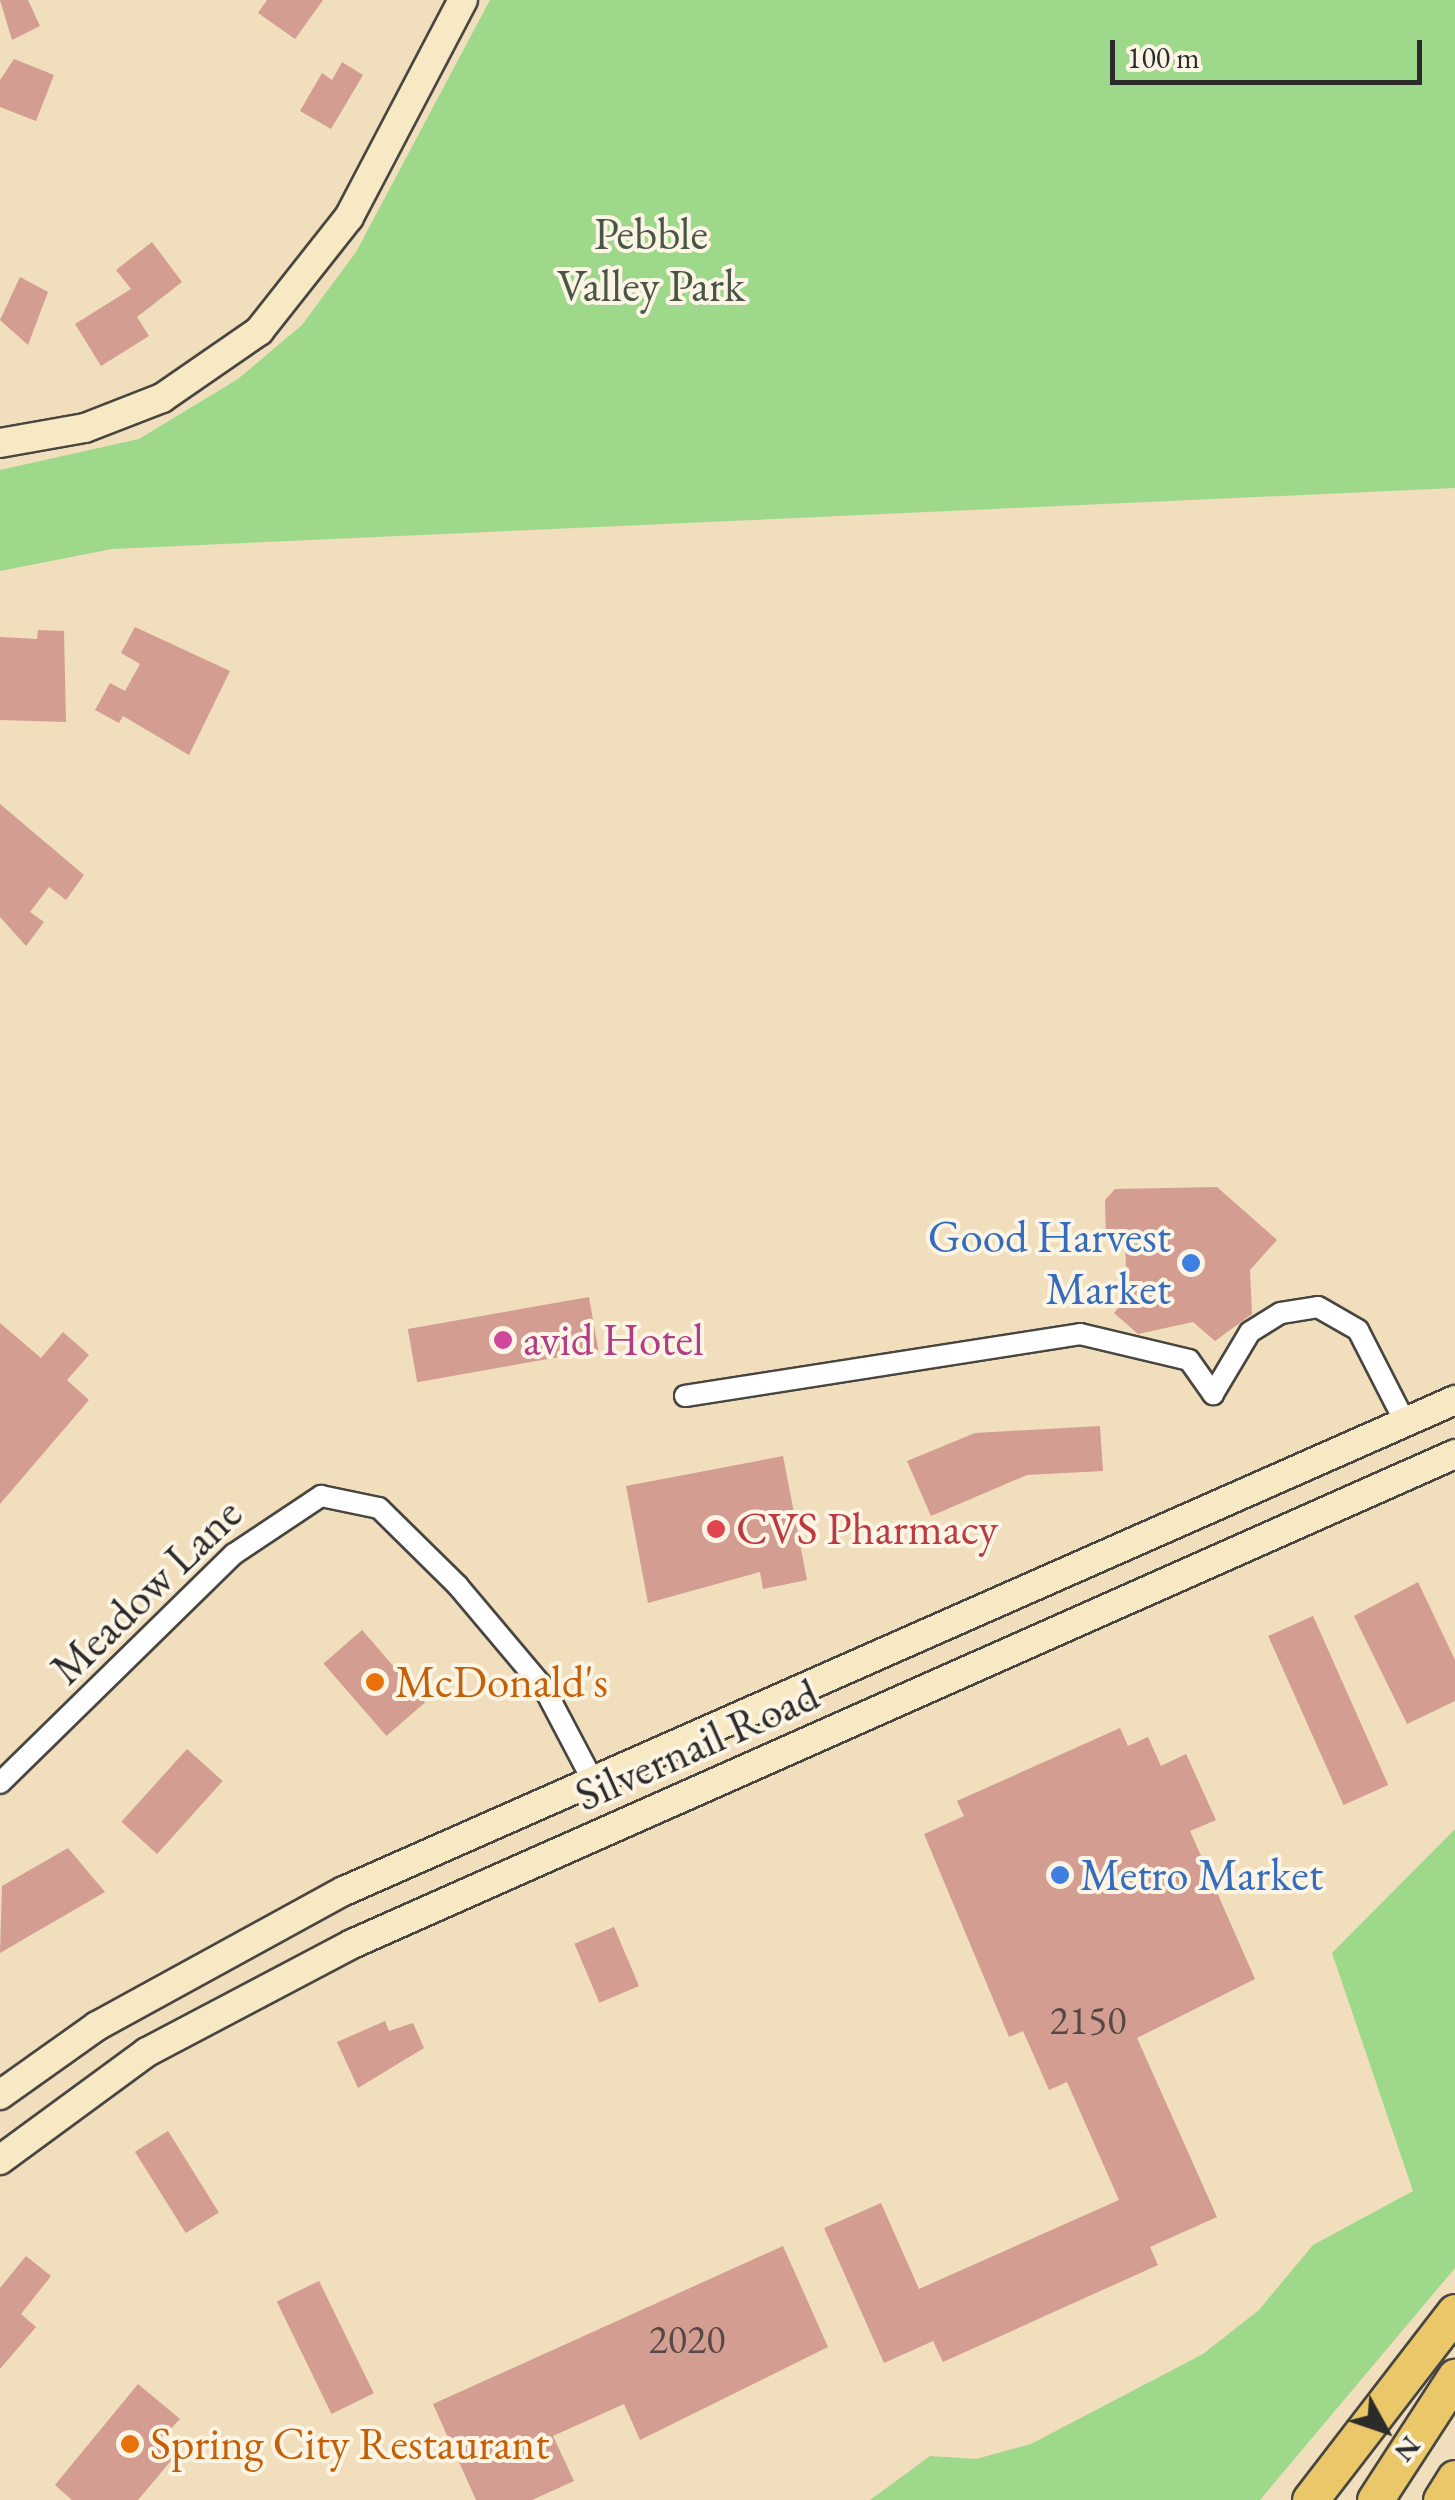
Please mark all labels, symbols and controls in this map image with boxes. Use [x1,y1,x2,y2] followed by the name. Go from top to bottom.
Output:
[1115,20,1428,82] scale bar
[1127,38,1200,77] text: 100 m
[557,207,745,313] park label: Pebble Valley Park
[928,1210,1171,1316] place label: Good Harvest Market
[1180,1252,1202,1274] marker: Good Harvest Market
[523,1313,704,1367] place label: avid Hotel
[492,1329,514,1351] marker: avid Hotel
[39,1487,253,1695] street label: Meadow Lane
[736,1502,998,1556] place label: CVS Pharmacy
[705,1518,727,1540] marker: CVS Pharmacy
[395,1655,608,1709] place label: McDonald's
[567,1667,827,1823] street label: Silvernail Road
[364,1671,386,1693] marker: McDonald's
[1080,1848,1323,1902] place label: Metro Market
[1049,1864,1071,1886] marker: Metro Market
[1050,1996,1126,2044] house number: 2150
[649,2315,725,2363] house number: 2020
[1335,2380,1435,2480] north arrow
[150,2417,549,2471] place label: Spring City Restaurant
[1387,2429,1429,2470] text: N
[119,2433,141,2455] marker: Spring City Restaurant

